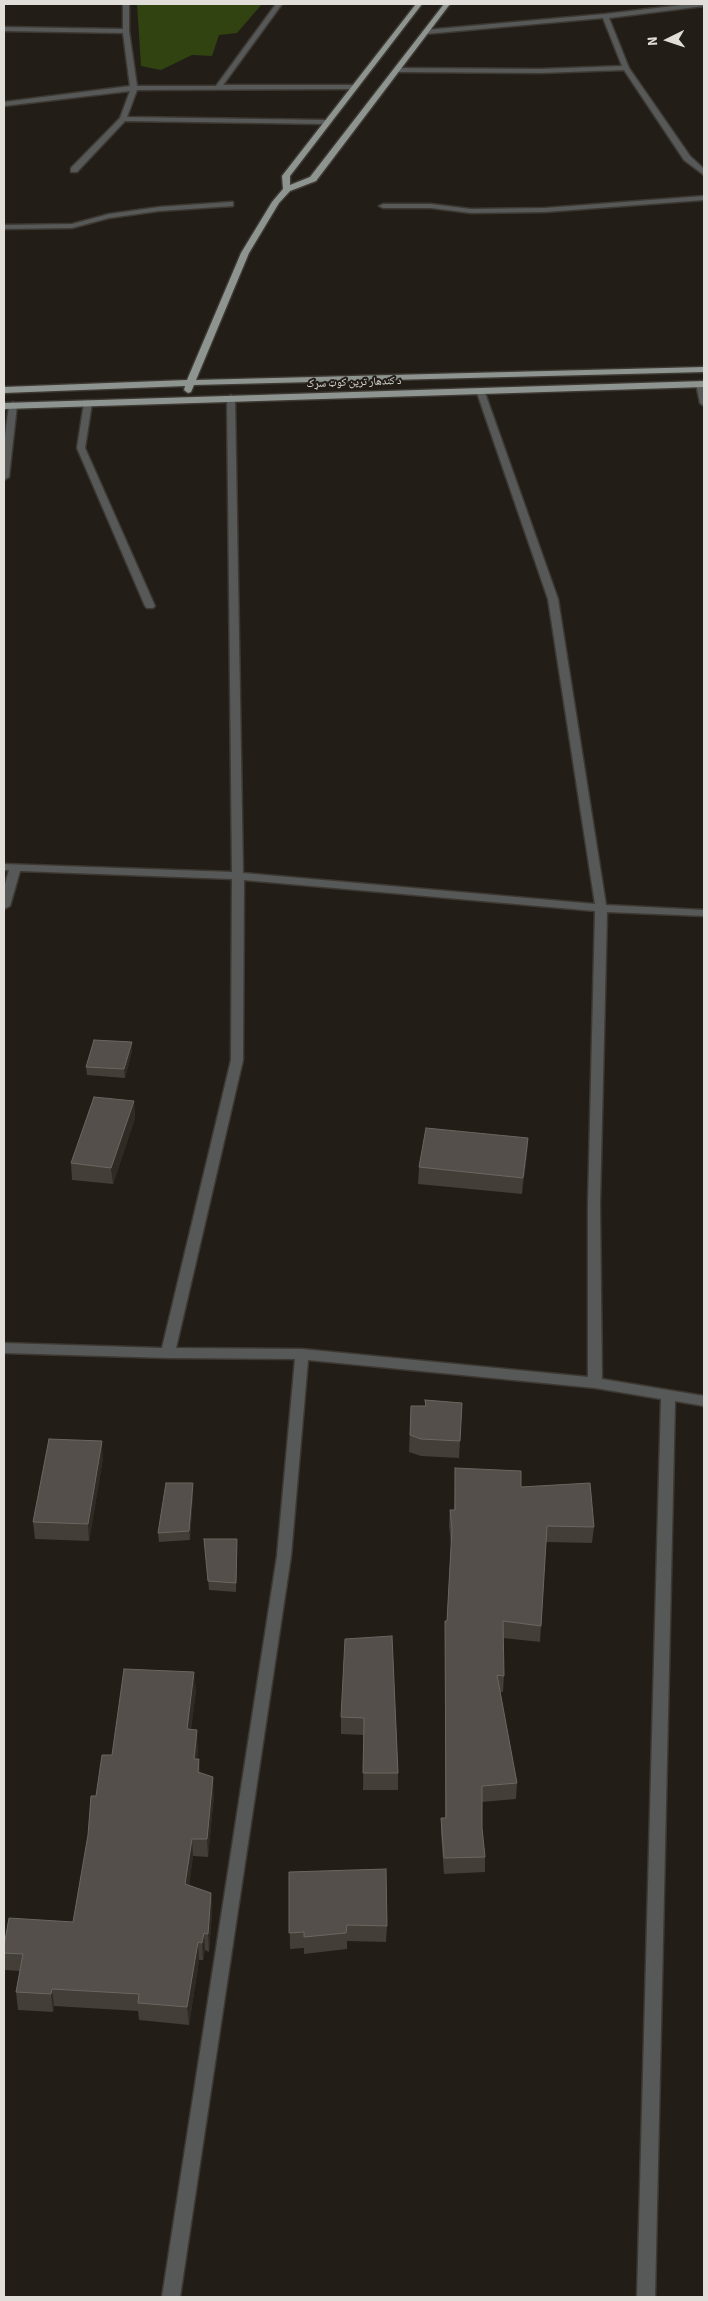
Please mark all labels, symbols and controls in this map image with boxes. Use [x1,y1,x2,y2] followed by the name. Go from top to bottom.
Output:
[643,15,693,65] north arrow
[643,36,663,46] text: N
[306,375,402,391] street label: د کندهار ترين کوټ سړک

